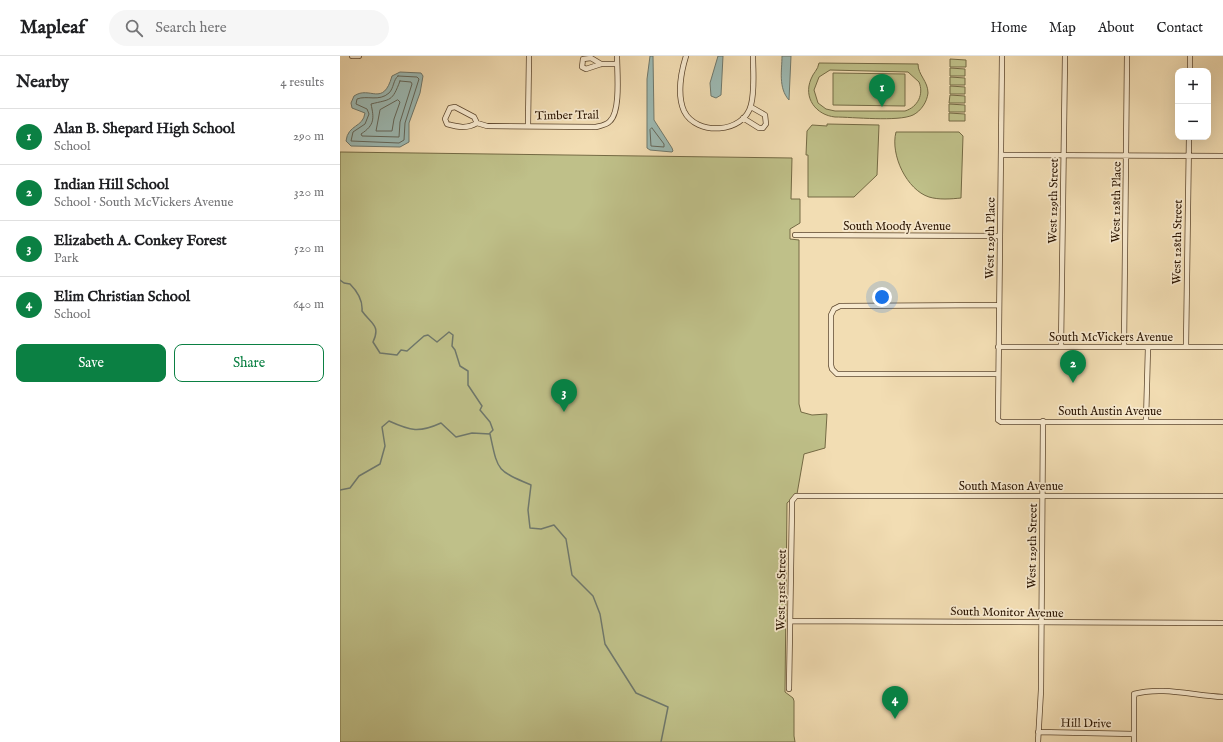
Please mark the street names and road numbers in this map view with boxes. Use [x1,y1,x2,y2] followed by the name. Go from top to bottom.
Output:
[535,107,600,124] street label: Timber Trail
[1045,158,1062,244] street label: West 129th Street
[1108,161,1125,243] street label: West 128th Place
[982,196,999,279] street label: West 129th Place
[1169,199,1186,285] street label: West 128th Street
[843,219,951,234] street label: South Moody Avenue
[1049,330,1173,345] street label: South McVickers Avenue
[1058,404,1162,419] street label: South Austin Avenue
[959,479,1064,494] street label: South Mason Avenue
[1024,503,1041,589] street label: West 129th Street
[773,549,790,631] street label: West 131st Street
[950,604,1064,621] street label: South Monitor Avenue
[1061,716,1112,731] street label: Hill Drive

